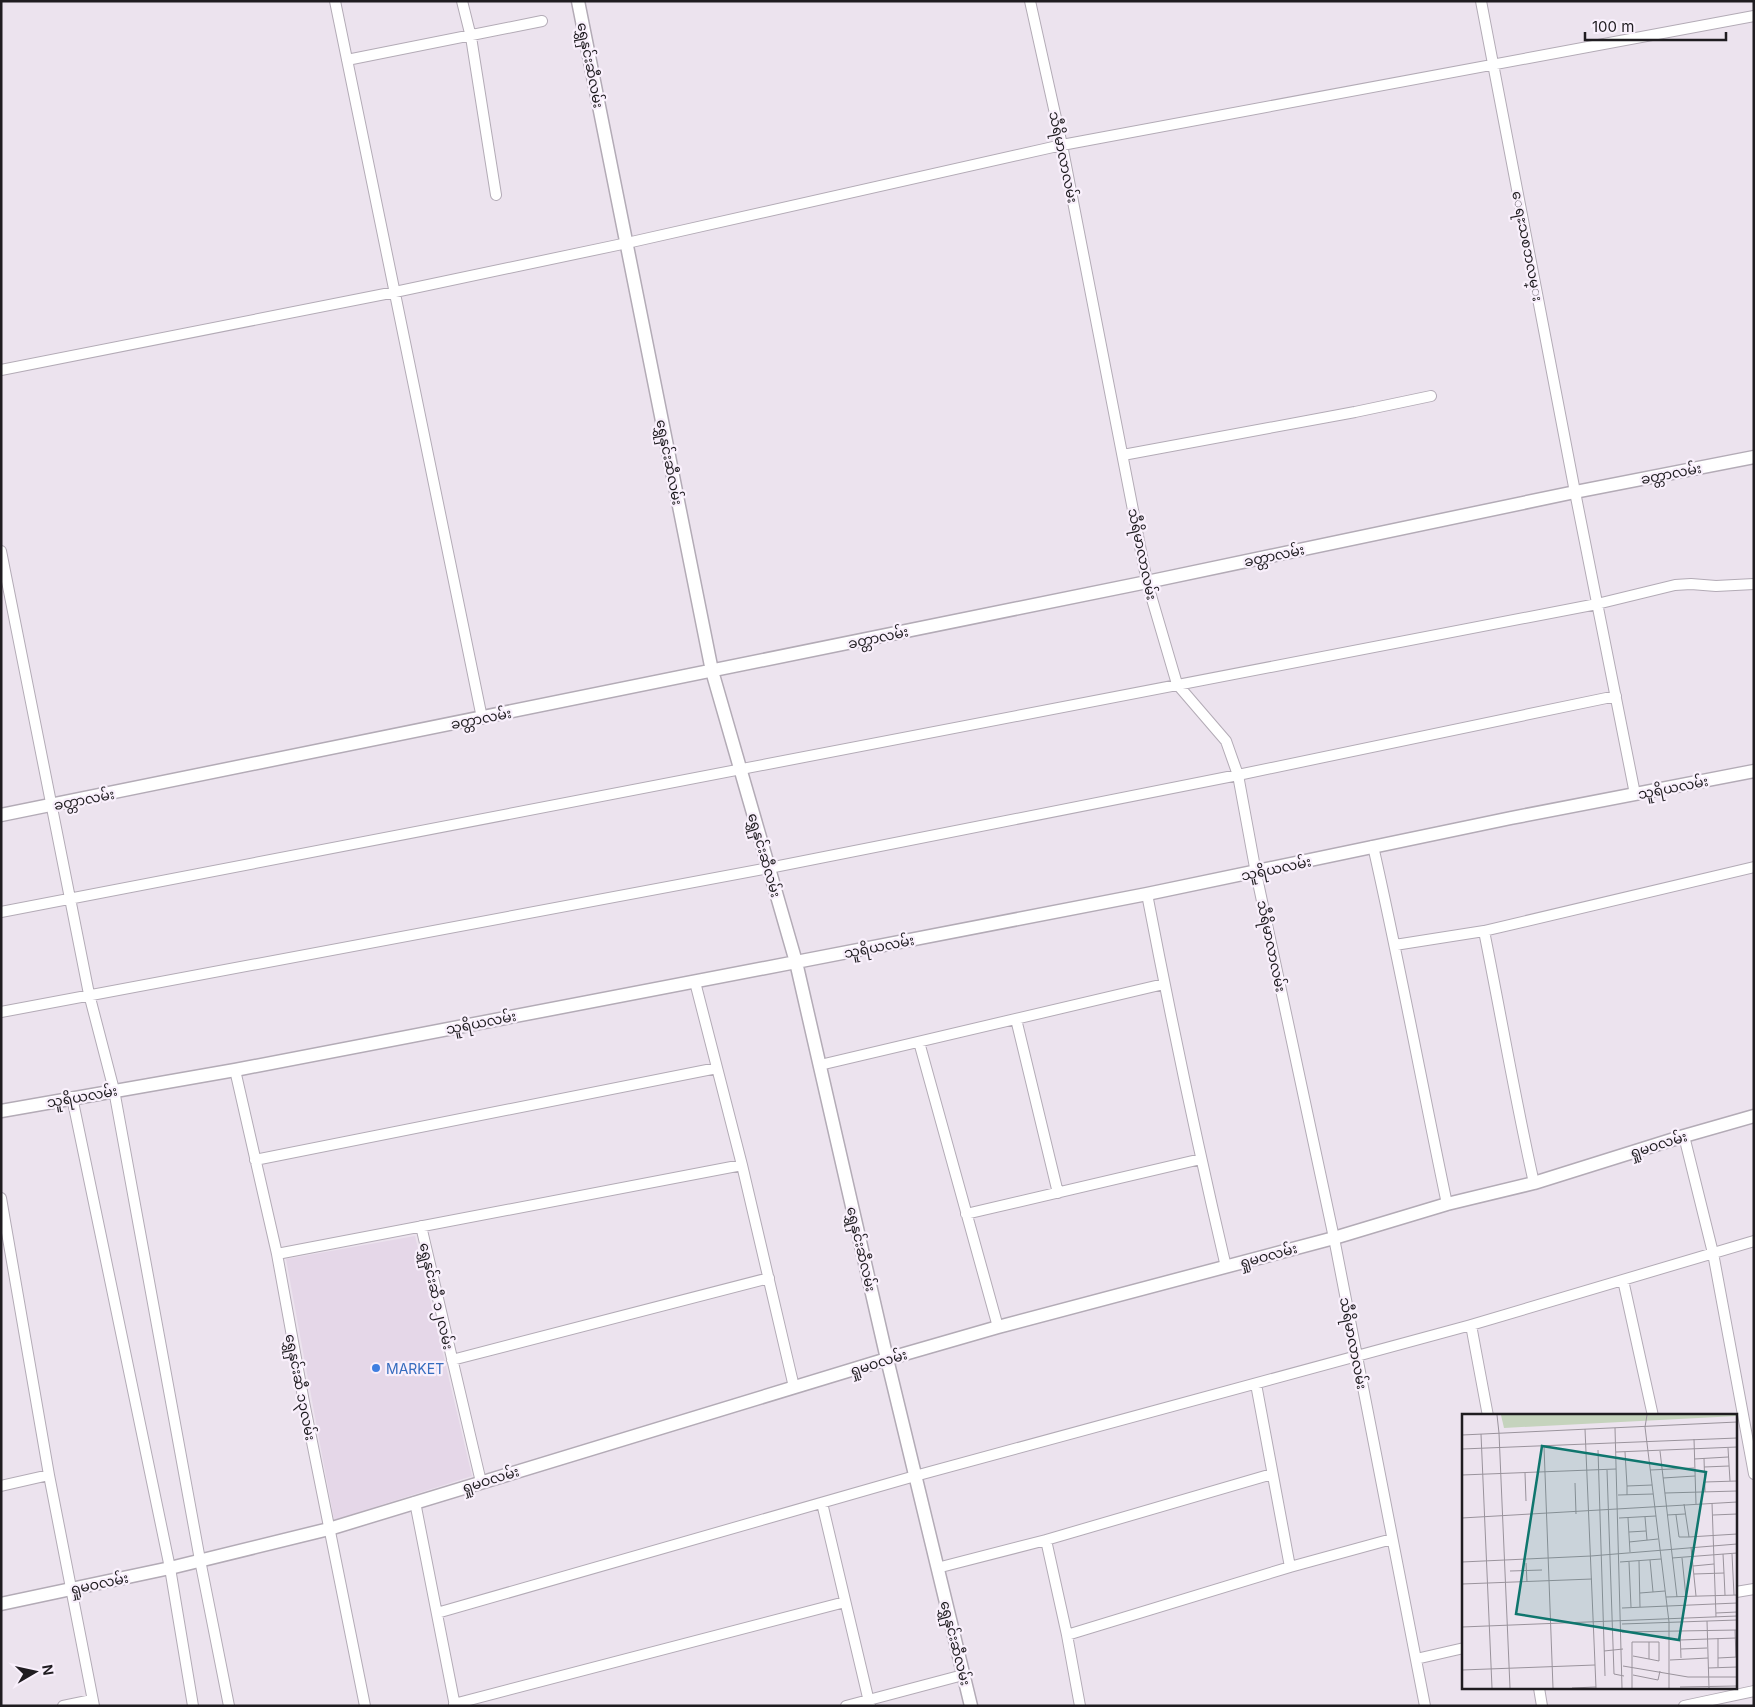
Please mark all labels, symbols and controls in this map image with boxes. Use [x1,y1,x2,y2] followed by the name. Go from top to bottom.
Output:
[1585,10,1726,42] scale bar
[1592,17,1634,36] text: 100 m
[570,21,609,110] street label: ရွှေနှင်းဆီလမ်း
[1042,109,1083,205] street label: သီရိမာလာလမ်း
[1505,189,1547,303] street label: ေရႊသစၥာလမ္း
[649,418,688,507] street label: ရွှေနှင်းဆီလမ်း
[1639,458,1704,491] street label: ခတ္တာလမ်း
[1121,506,1162,602] street label: သီရိမာလာလမ်း
[1242,539,1307,574] street label: ခတ္တာလမ်း
[846,621,911,656] street label: ခတ္တာလမ်း
[449,703,514,736] street label: ခတ္တာလမ်း
[1636,771,1710,806] street label: သူရိယလမ်း
[52,784,117,817] street label: ခတ္တာလမ်း
[741,811,786,900] street label: ရွှေနှင်းဆီလမ်း
[1239,851,1313,888] street label: သူရိယလမ်း
[1250,898,1291,994] street label: သီရိမာလာလမ်း
[842,930,916,965] street label: သူရိယလမ်း
[444,1006,518,1041] street label: သူရိယလမ်း
[45,1080,119,1114] street label: သူရိယလမ်း
[1627,1126,1690,1165] street label: ရှုမဝလမ်း
[840,1205,881,1294] street label: ရွှေနှင်းဆီလမ်း
[1237,1238,1300,1275] street label: ရှုမဝလမ်း
[413,1241,459,1352] street label: ရွှေနှင်းဆီ ၁၂လမ်း
[1333,1295,1372,1391] street label: သီရိမာလာလမ်း
[278,1332,321,1443] street label: ရွှေနှင်းဆီ ၁၃လမ်း
[847,1344,910,1383] street label: ရှုမဝလမ်း
[386,1360,444,1377] place label: MARKET
[370,1362,382,1374] marker: MARKET
[1462,1414,1738,1690] inset map
[459,1461,522,1500] street label: ရှုမဝလမ်း
[68,1568,131,1601] street label: ရှုမဝလမ်း
[933,1599,976,1688] street label: ရွှေနှင်းဆီလမ်း
[10,1647,60,1697] north arrow
[39,1663,58,1676] text: N

